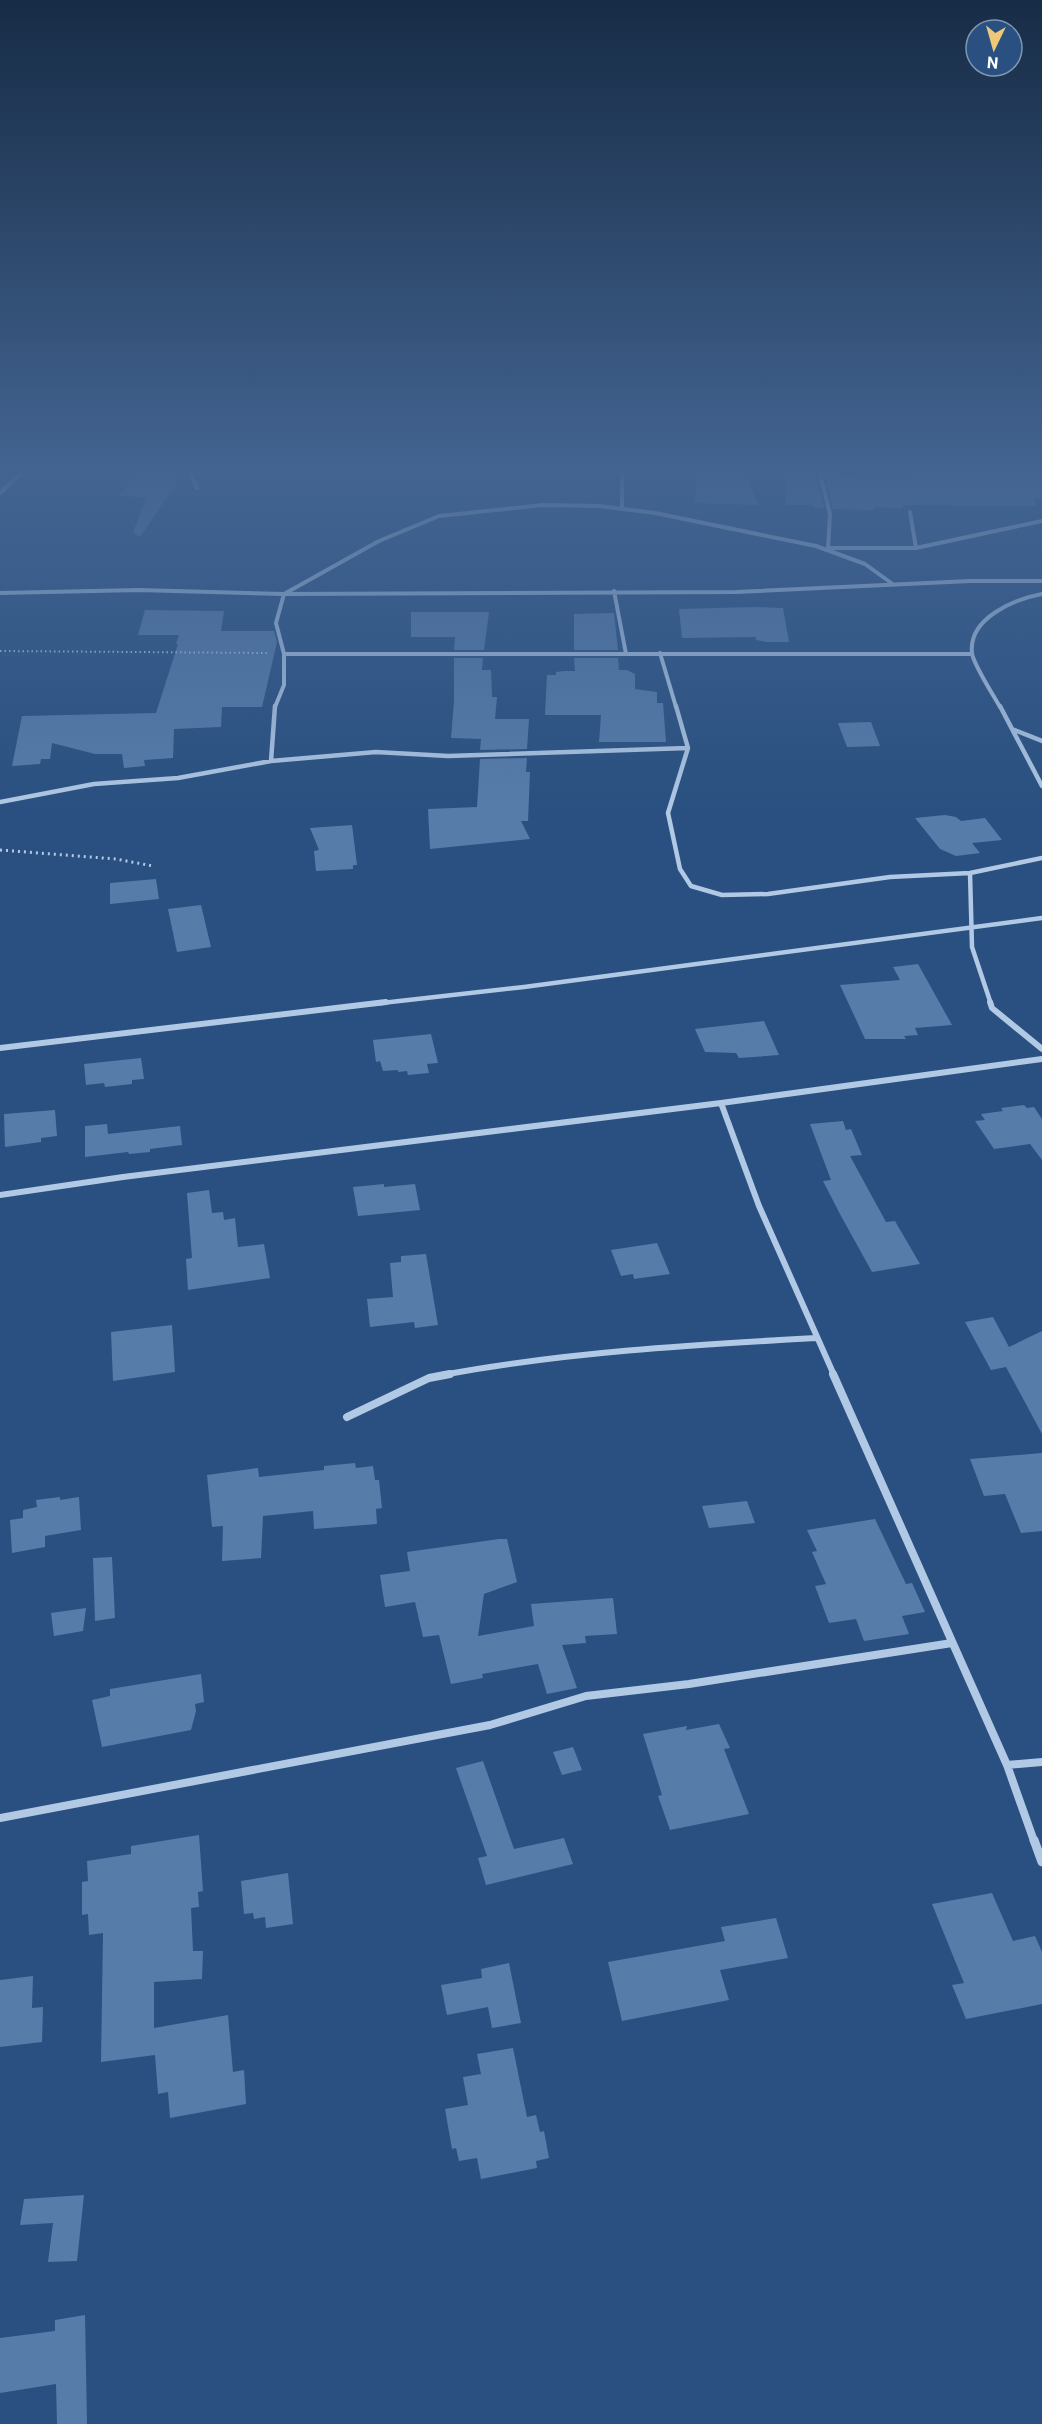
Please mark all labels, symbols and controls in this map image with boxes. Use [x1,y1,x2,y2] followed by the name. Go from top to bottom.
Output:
[964,18,1024,78] north arrow
[986,52,999,72] text: N

